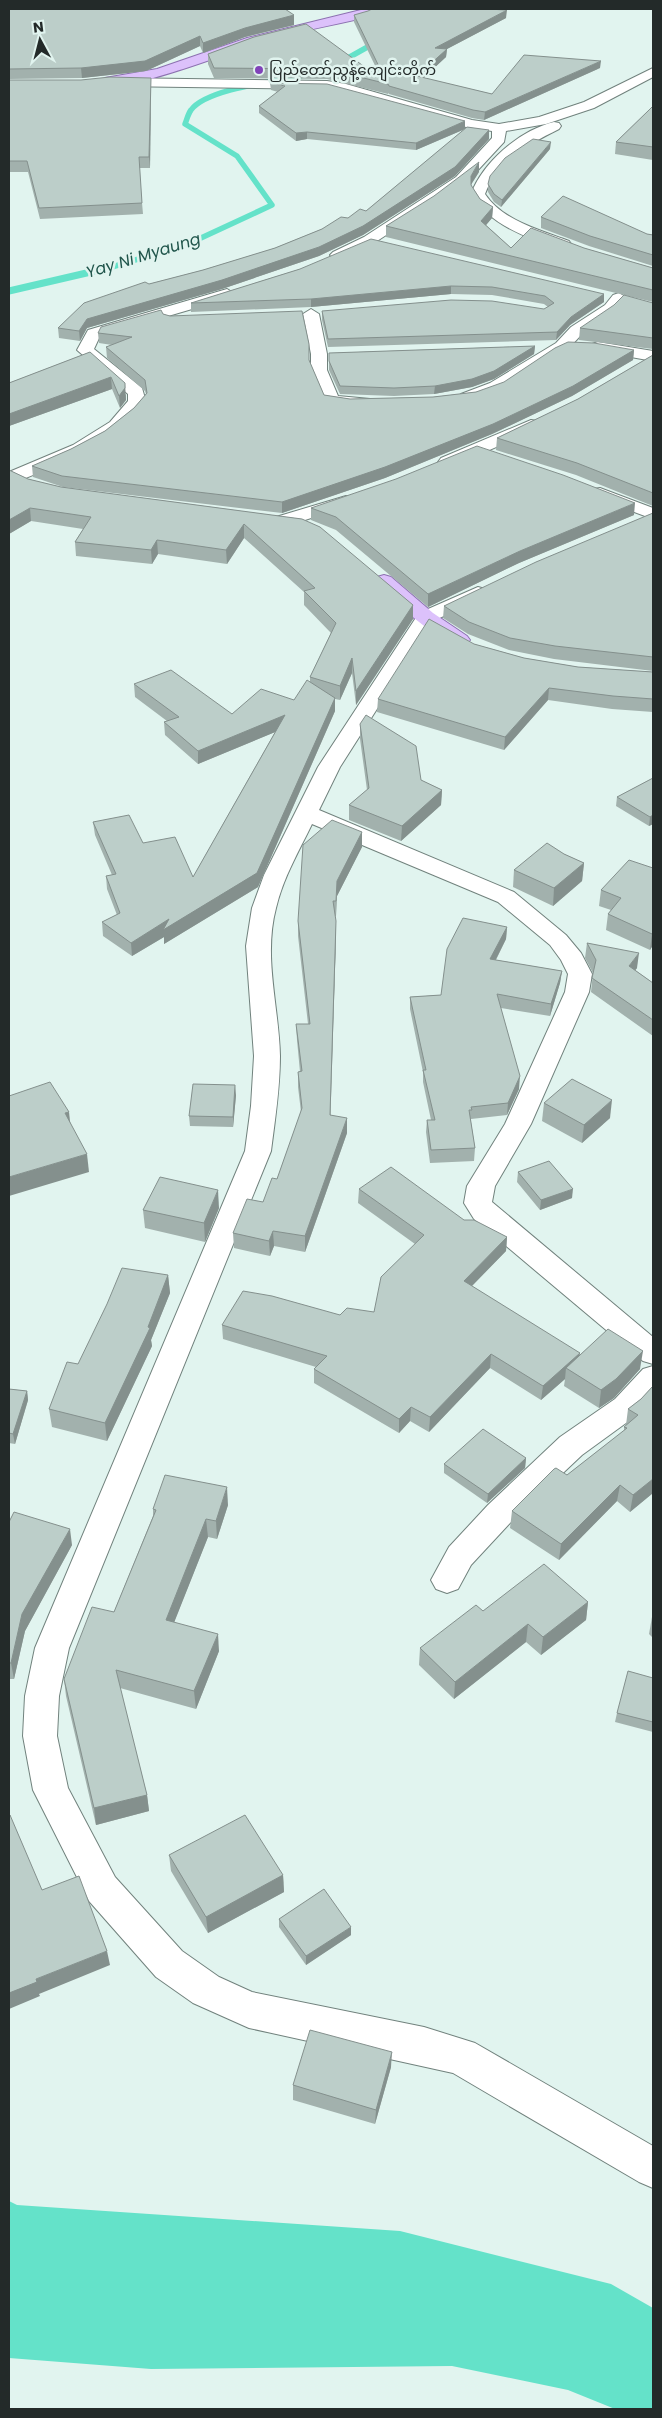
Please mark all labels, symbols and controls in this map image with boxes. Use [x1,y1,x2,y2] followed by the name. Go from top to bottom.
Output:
[15,15,65,65] north arrow
[32,17,45,38] text: N
[269,59,436,82] place label: ပြည်‌‌တော်ညွန့်ကျေင်းတိုက်
[253,64,265,76] marker: ပြည်‌‌တော်ညွန့်ကျေင်းတိုက်
[83,227,203,284] water label: Yay Ni Myaung

